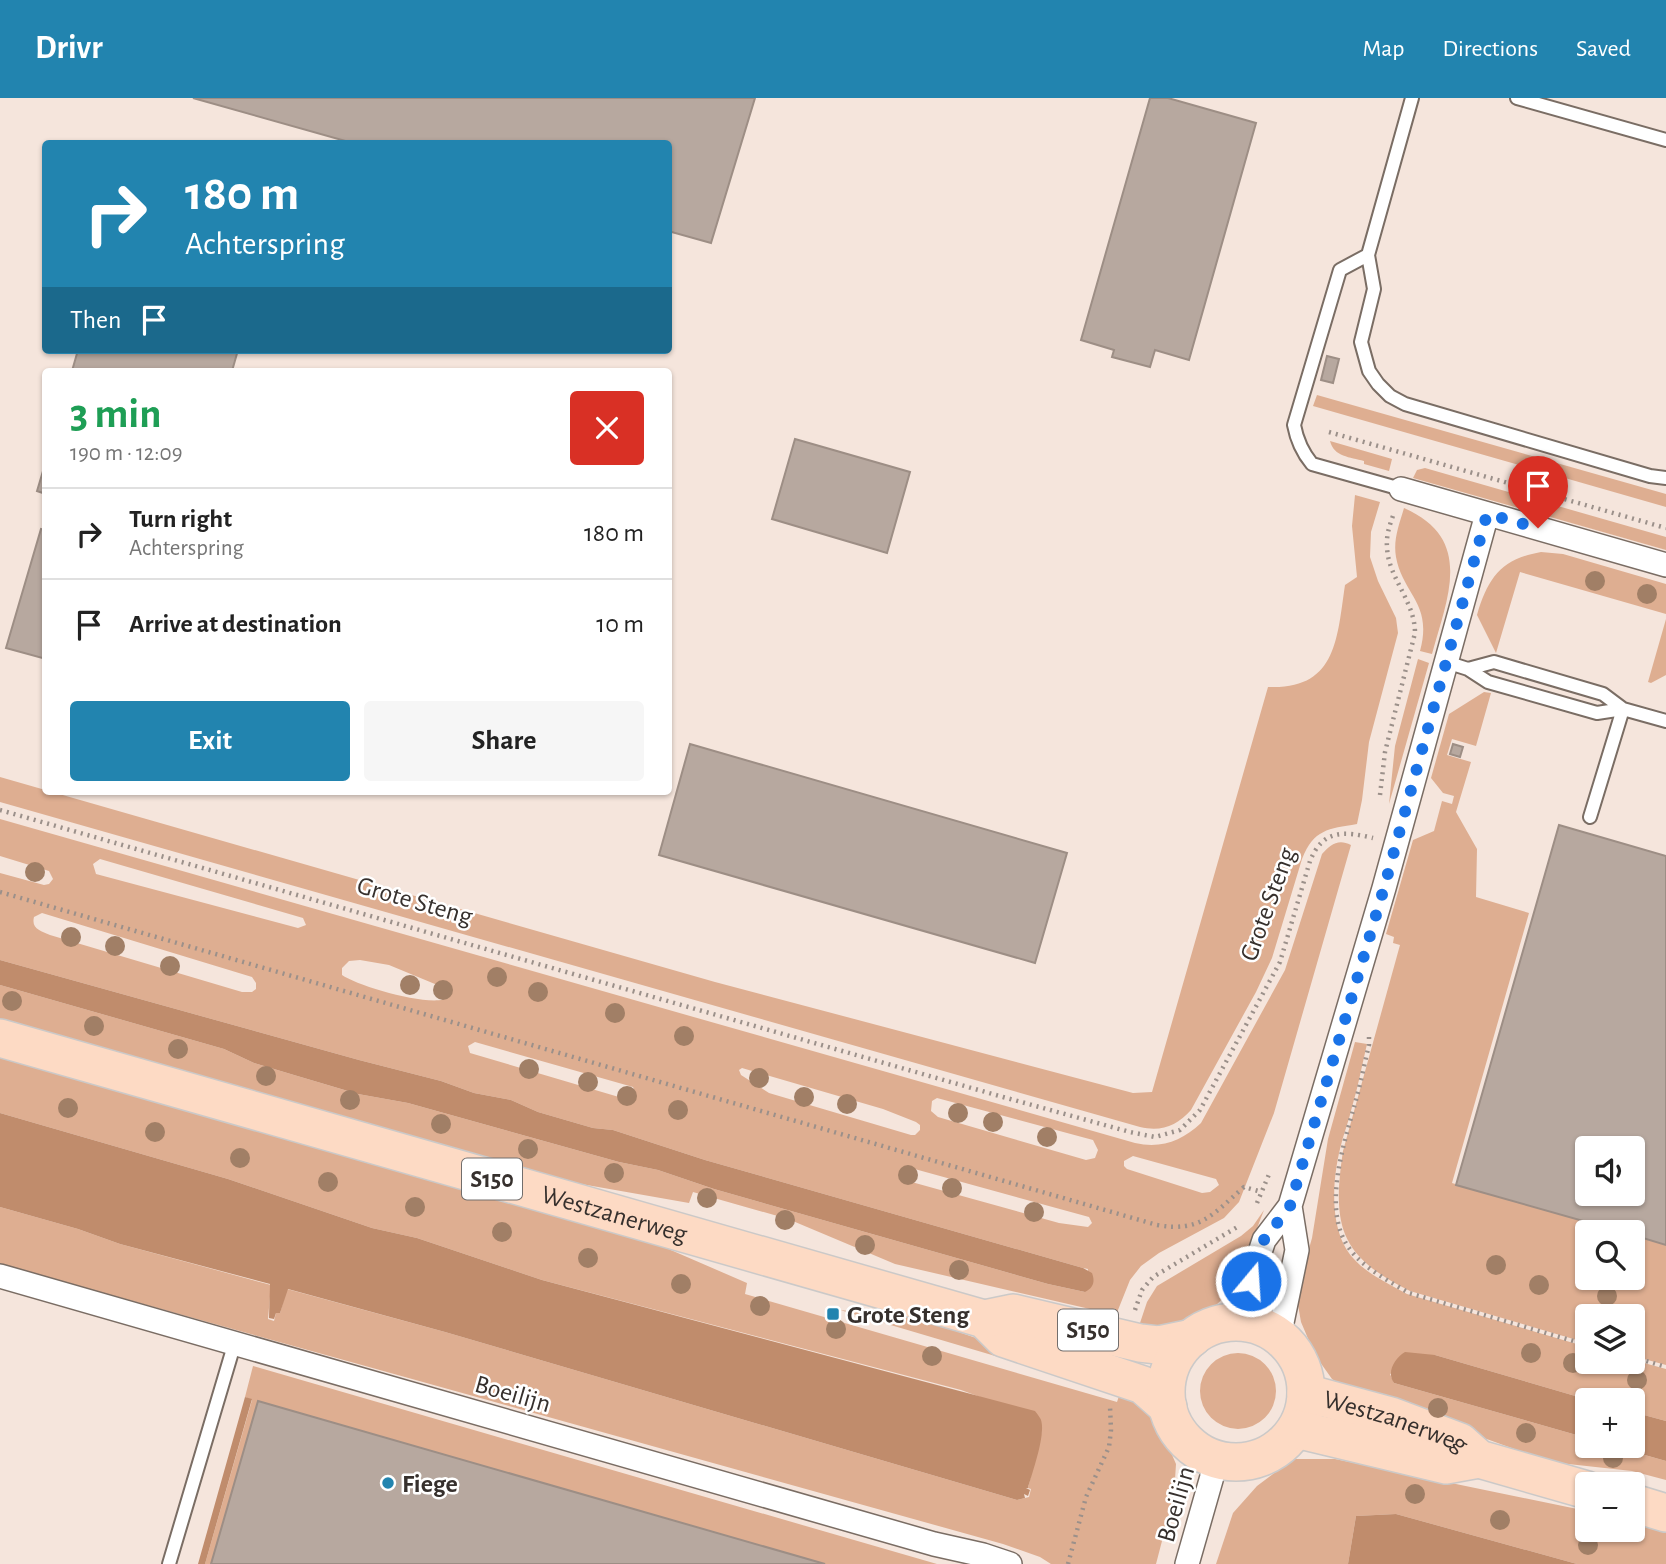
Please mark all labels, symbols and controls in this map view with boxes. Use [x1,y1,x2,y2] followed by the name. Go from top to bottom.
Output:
[35,32,103,65] text: Drivr
[1362,37,1404,61] text: Map
[1442,37,1538,61] text: Directions
[1576,37,1631,61] text: Saved
[70,168,161,259] icon: right
[185,170,299,219] text: 180 m
[185,228,345,260] text: Achterspring
[135,301,173,339] icon: arrive
[70,307,121,333] text: Then
[570,391,644,465] button: close
[70,393,162,435] text: 3 min
[70,442,183,465] text: 190 m · 12:09
[1508,456,1568,528] pin
[1519,467,1557,505] icon: arrive
[129,506,232,532] text: Turn right
[70,515,108,553] icon: right
[584,520,644,546] text: 180 m
[129,537,244,560] text: Achterspring
[70,606,108,644] icon: arrive
[129,611,342,637] text: Arrive at destination
[596,611,644,637] text: 10 m
[70,701,350,781] button: Exit
[364,701,644,781] button: Share
[1235,844,1301,965] street label: Grote Steng
[354,872,476,930] street label: Grote Steng
[1575,1136,1645,1542] map controls
[1575,1136,1645,1206] button: sound
[462,1158,522,1199] road number: S150
[538,1181,690,1248] street label: Westzanerweg
[1575,1220,1645,1290] button: search
[1214,1244,1288,1318] position arrow
[847,1302,970,1328] place label: Grote Steng
[1575,1304,1645,1374] button: layers
[825,1306,841,1322] marker: Grote Steng
[1058,1310,1118,1350] road number: S150
[472,1371,554,1417] street label: Boeilijn
[1321,1386,1474,1458] street label: Westzanerweg
[1575,1388,1645,1458] button: +
[1153,1463,1199,1545] street label: Boeilijn
[402,1471,458,1497] place label: Fiege
[1575,1472,1645,1542] button: −
[380,1475,396,1491] marker: Fiege

